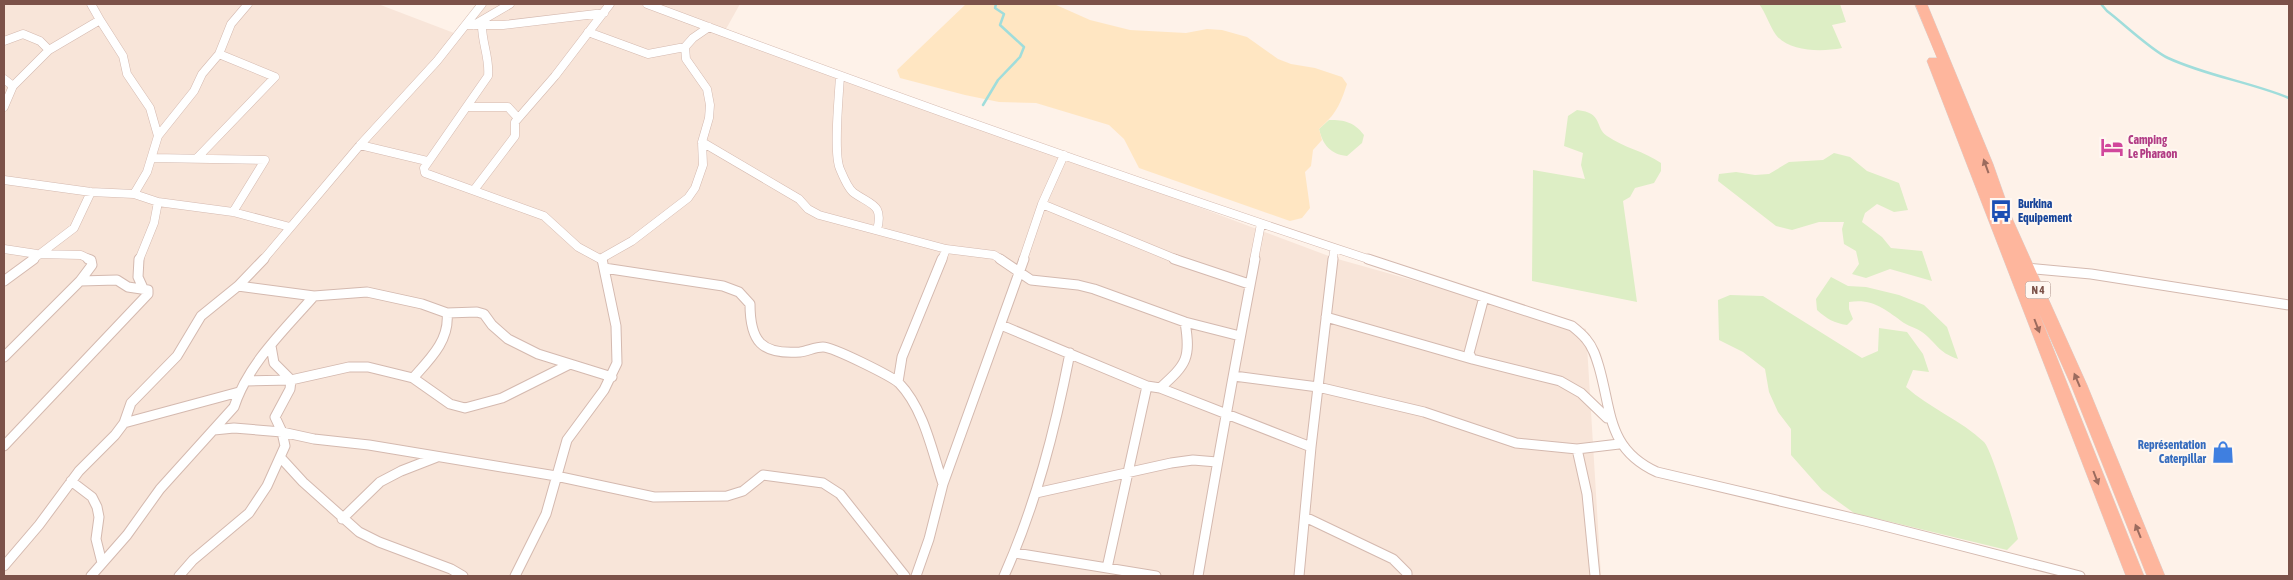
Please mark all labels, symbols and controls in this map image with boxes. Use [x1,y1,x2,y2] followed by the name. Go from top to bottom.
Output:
[2128,133,2178,161] place label: Camping Le Pharaon
[2099,134,2125,160] hotel icon: Camping Le Pharaon
[1982,159,1989,174] one-way arrow
[2018,197,2072,225] place label: Burkina Equipement
[1988,198,2014,224] bus stop icon: Burkina Equipement
[2026,282,2050,298] road number: N 4
[2033,319,2041,334] one-way arrow
[2072,373,2080,388] one-way arrow
[2138,438,2206,466] place label: Représentation Caterpillar
[2210,439,2236,465] shop icon: Représentation Caterpillar
[2093,470,2100,485] one-way arrow
[2133,524,2141,538] one-way arrow

